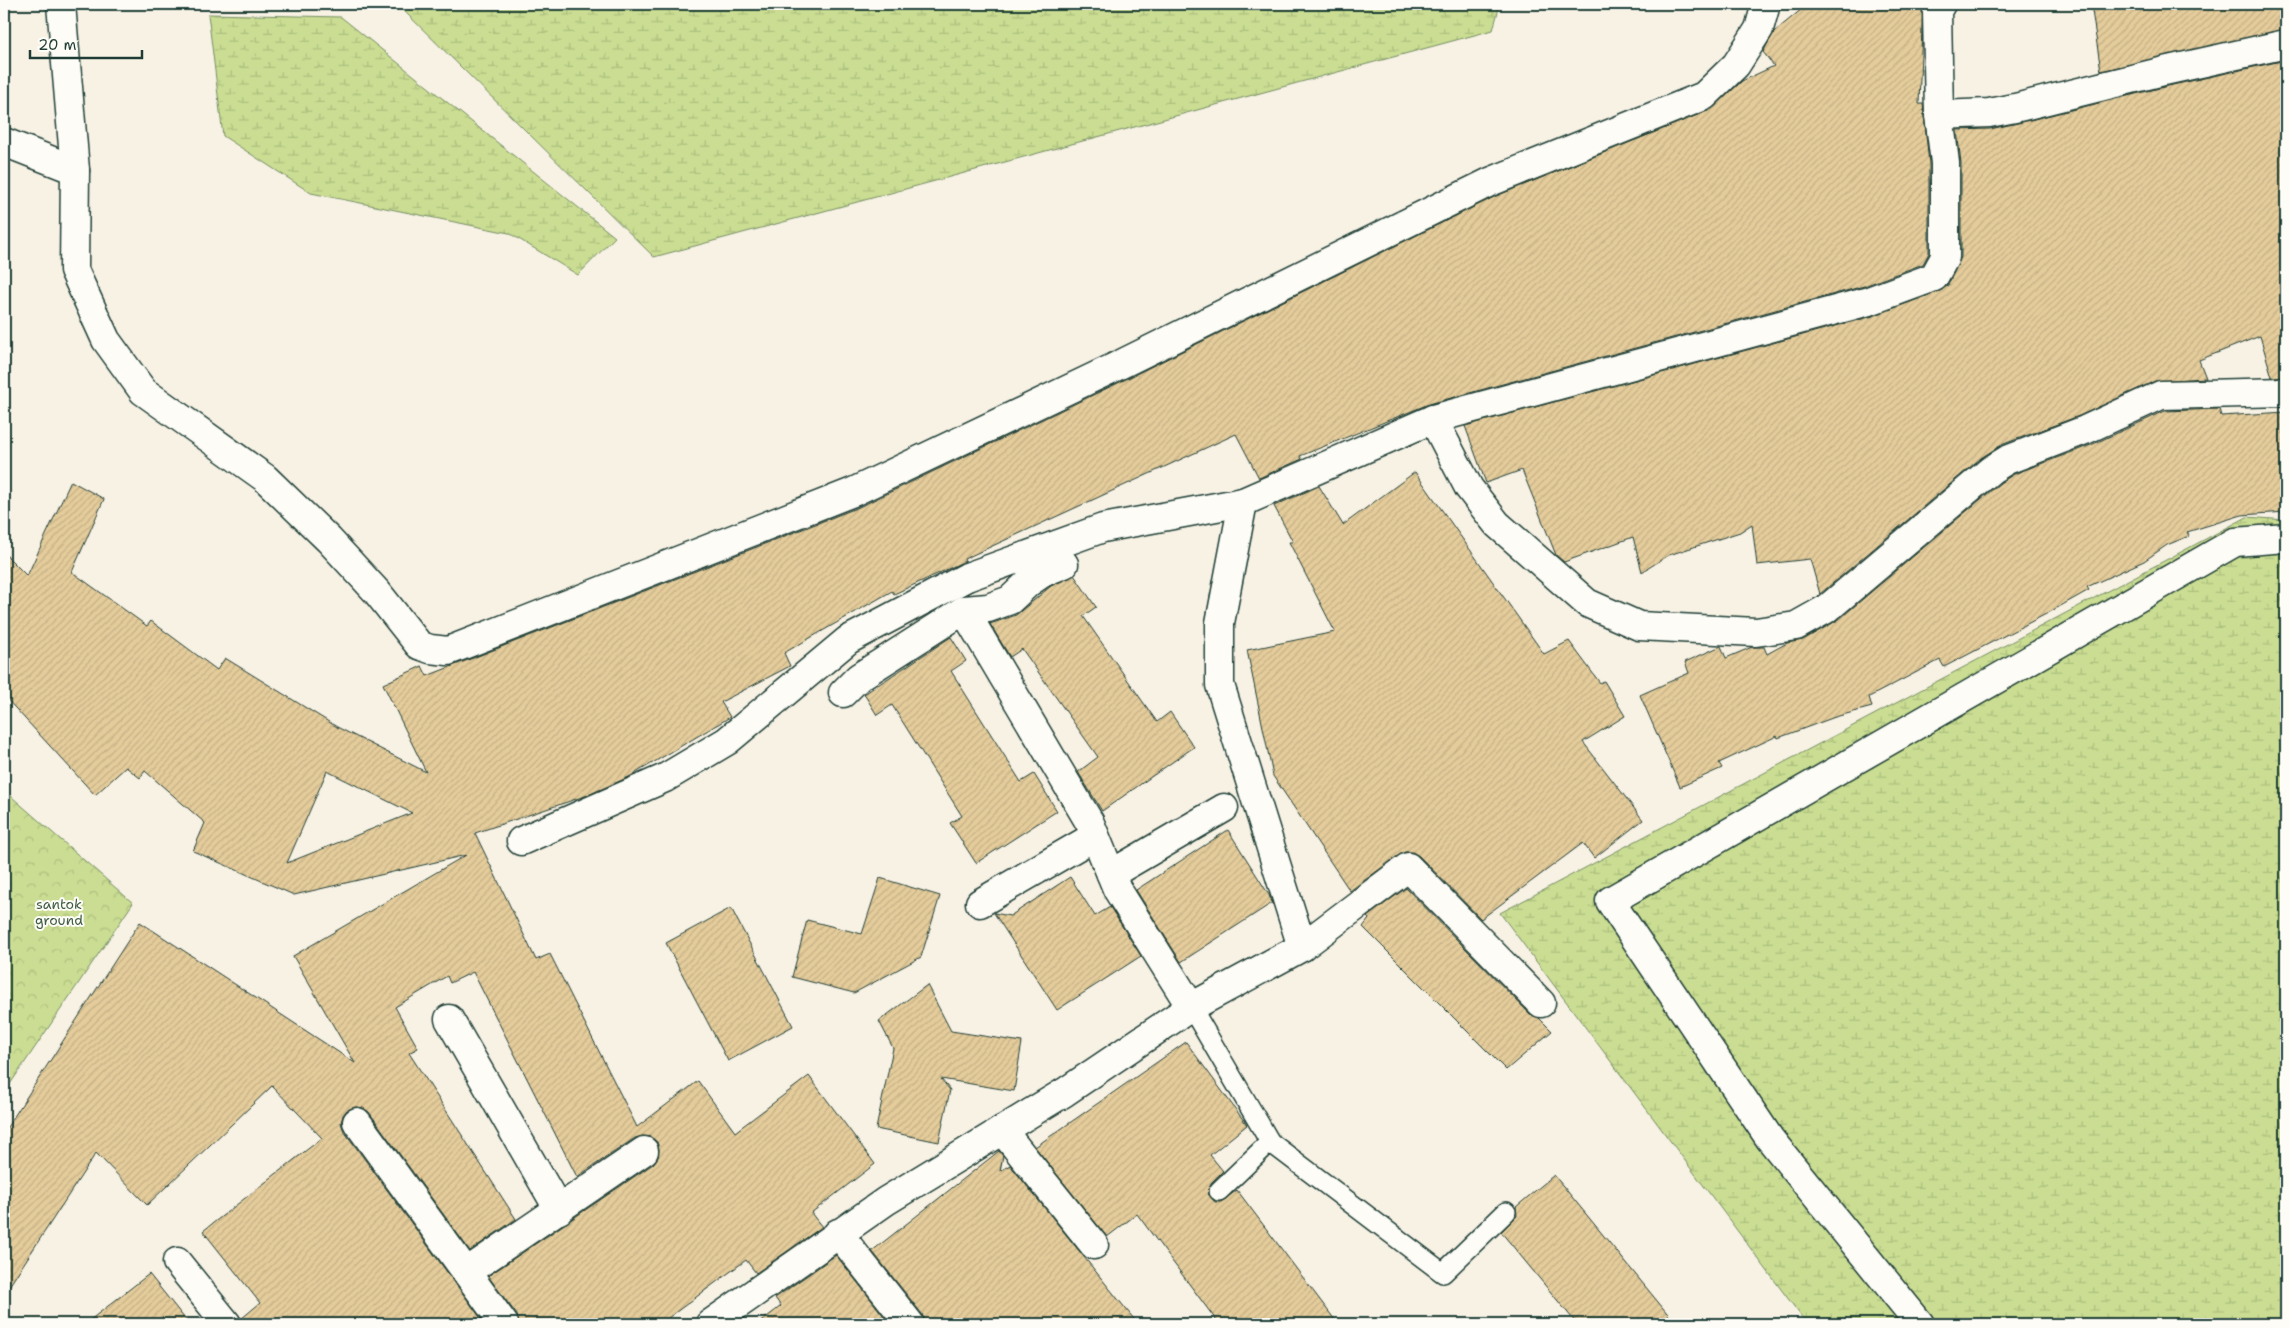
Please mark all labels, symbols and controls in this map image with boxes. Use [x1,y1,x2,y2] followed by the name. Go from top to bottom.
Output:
[30,28,142,60] scale bar
[38,35,77,55] text: 20 m
[35,895,83,929] park label: santok ground

